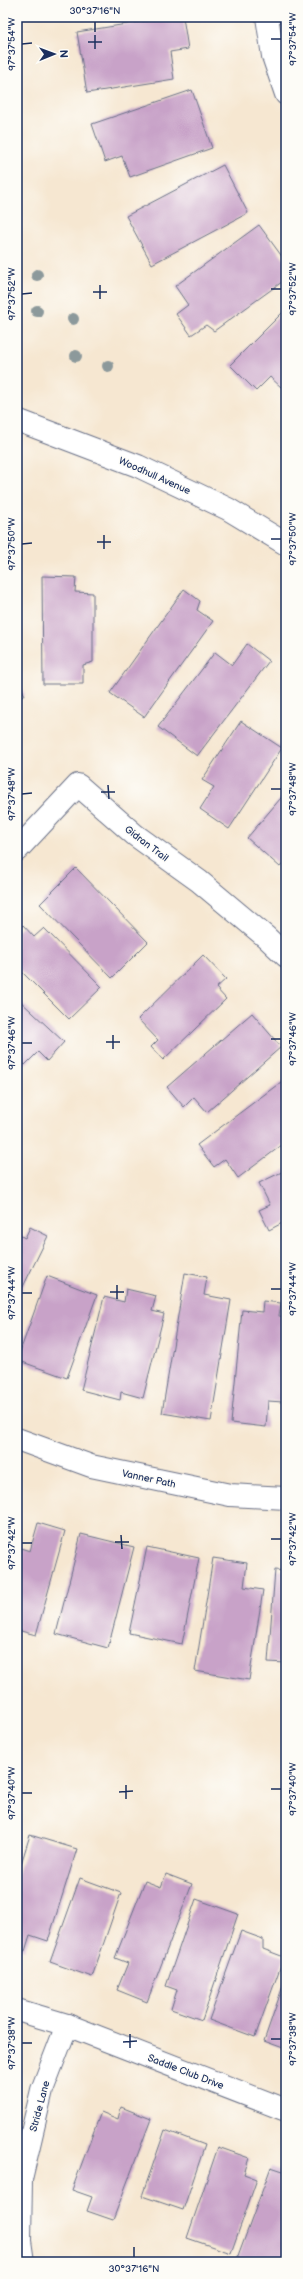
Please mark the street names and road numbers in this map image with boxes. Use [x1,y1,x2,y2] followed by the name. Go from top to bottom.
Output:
[117,455,192,497] street label: Woodhull Avenue
[122,823,171,864] street label: Gidran Trail
[121,1467,177,1491] street label: Vanner Path
[146,2052,226,2092] street label: Saddle Club Drive
[27,2079,53,2133] street label: Stride Lane

